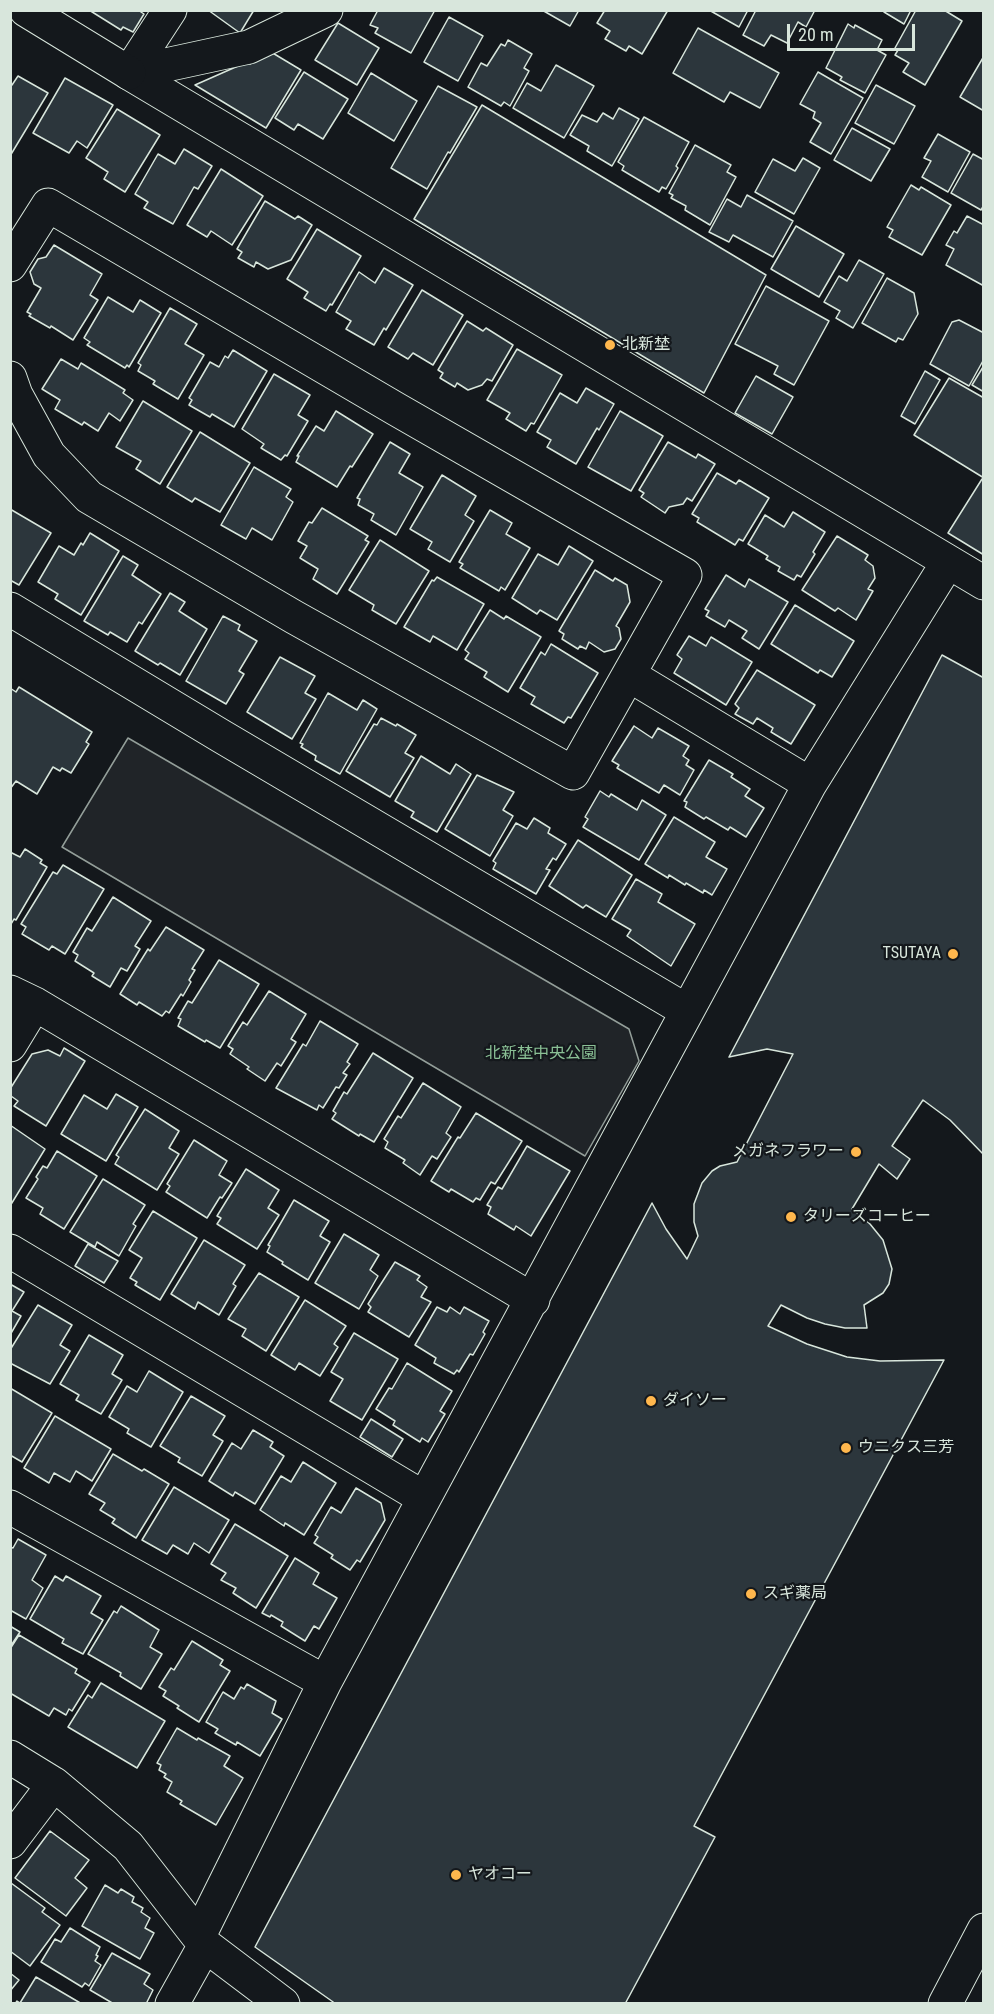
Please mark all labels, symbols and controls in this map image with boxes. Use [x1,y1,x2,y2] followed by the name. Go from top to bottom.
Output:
[790,12,918,50] scale bar
[798,24,833,45] text: 20 m
[622,335,670,355] place label: 北新埜
[603,338,617,352] marker: 北新埜
[882,944,941,964] place label: TSUTAYA
[946,947,960,961] marker: TSUTAYA
[485,1044,597,1064] park label: 北新埜中央公園
[732,1142,844,1162] place label: メガネフラワー
[849,1145,863,1159] marker: メガネフラワー
[803,1207,931,1227] place label: タリーズコーヒー
[784,1210,798,1224] marker: タリーズコーヒー
[663,1391,727,1411] place label: ダイソー
[644,1394,658,1408] marker: ダイソー
[858,1438,954,1458] place label: ウニクス三芳
[839,1441,853,1455] marker: ウニクス三芳
[763,1584,827,1604] place label: スギ薬局
[744,1587,758,1601] marker: スギ薬局
[468,1865,532,1885] place label: ヤオコー
[449,1868,463,1882] marker: ヤオコー

